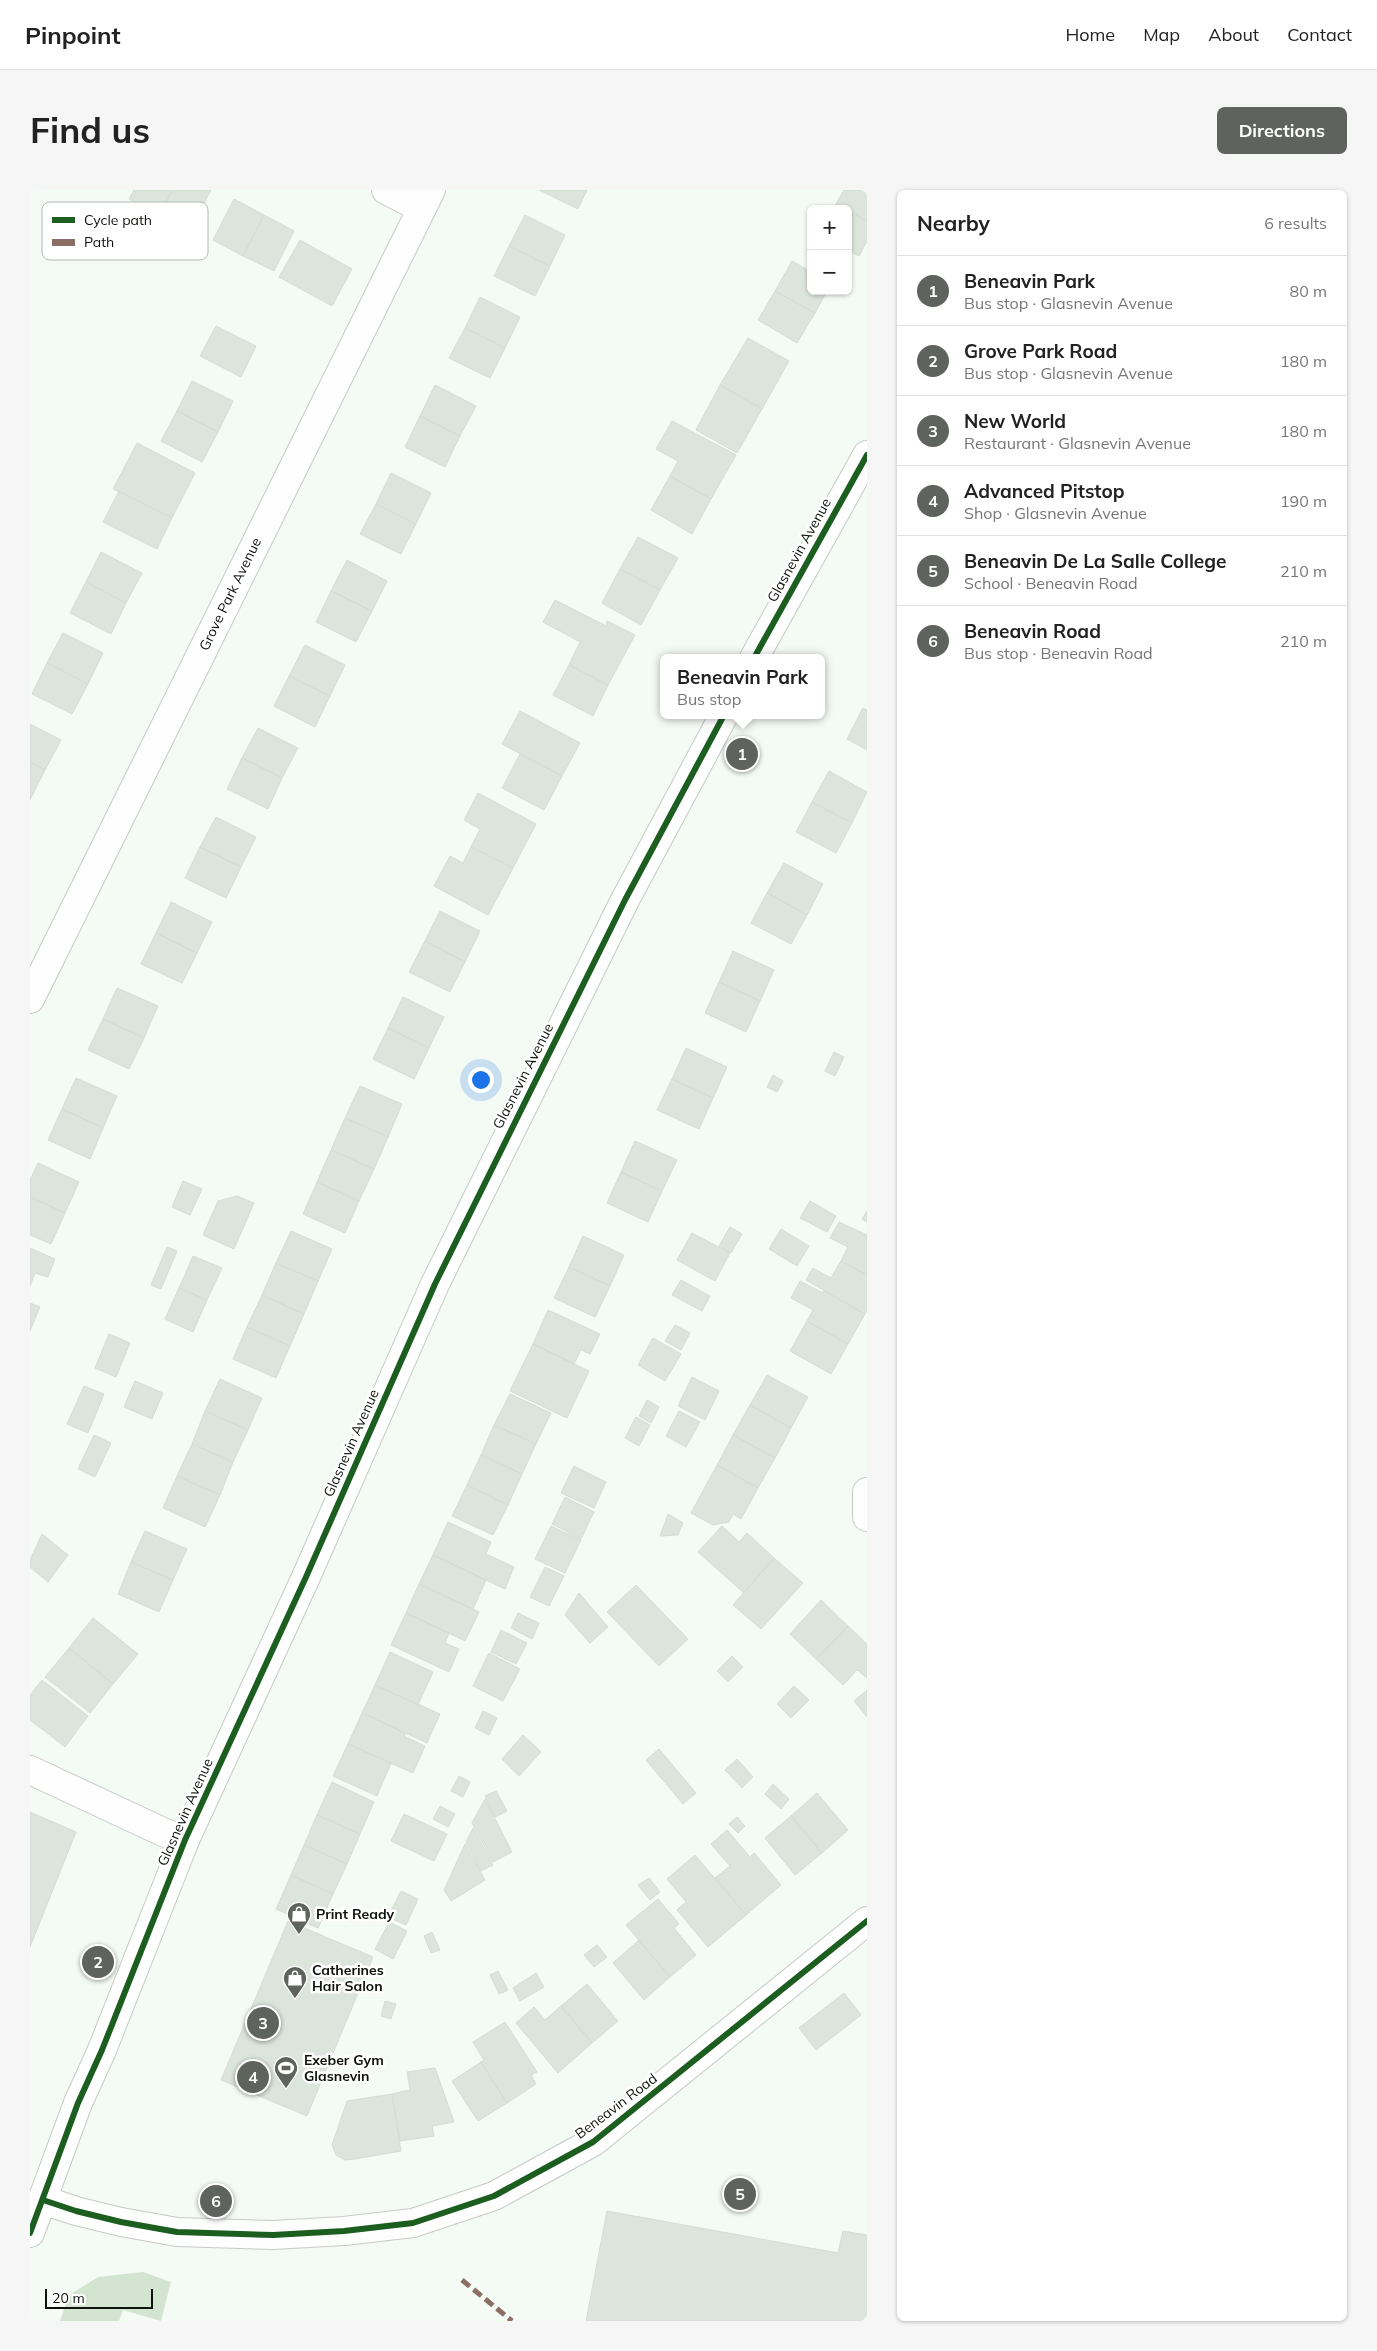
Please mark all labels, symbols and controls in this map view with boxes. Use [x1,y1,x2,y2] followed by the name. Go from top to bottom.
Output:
[25,20,121,50] text: Pinpoint
[1065,23,1115,46] text: Home
[1143,23,1180,46] text: Map
[1208,23,1259,46] text: About
[1287,23,1352,46] text: Contact
[1217,107,1347,154] button: Directions
[30,108,150,152] text: Find us
[42,202,208,260] legend
[807,205,852,295] map controls
[807,205,852,250] button: +
[917,210,990,236] text: Nearby
[84,211,152,229] text: Cycle path
[1264,213,1327,233] text: 6 results
[84,233,114,251] text: Path
[807,250,852,295] button: −
[964,269,1095,293] text: Beneavin Park
[928,281,938,301] text: 1
[1290,281,1327,301] text: 80 m
[964,293,1173,313] text: Bus stop · Glasnevin Avenue
[964,339,1117,363] text: Grove Park Road
[928,351,938,371] text: 2
[1280,351,1327,371] text: 180 m
[964,363,1173,383] text: Bus stop · Glasnevin Avenue
[964,409,1066,433] text: New World
[928,421,938,441] text: 3
[1280,421,1327,441] text: 180 m
[964,433,1191,453] text: Restaurant · Glasnevin Avenue
[964,479,1124,503] text: Advanced Pitstop
[928,491,938,511] text: 4
[1280,491,1327,511] text: 190 m
[763,495,835,605] street label: Glasnevin Avenue
[964,503,1147,523] text: Shop · Glasnevin Avenue
[195,535,265,653] street label: Grove Park Avenue
[964,549,1227,573] text: Beneavin De La Salle College
[928,561,938,581] text: 5
[1280,561,1327,581] text: 210 m
[964,573,1138,593] text: School · Beneavin Road
[964,619,1101,643] text: Beneavin Road
[928,631,938,651] text: 6
[1280,631,1327,651] text: 210 m
[964,643,1153,663] text: Bus stop · Beneavin Road
[660,654,825,719] popup
[677,665,808,689] text: Beneavin Park
[677,689,741,709] text: Bus stop
[726,735,758,773] pin: 1
[489,1020,557,1132] street label: Glasnevin Avenue
[468,1067,494,1093] your location
[319,1386,383,1500] street label: Glasnevin Avenue
[153,1755,217,1869] street label: Glasnevin Avenue
[286,1901,312,1935] shop icon: Print Ready
[316,1905,395,1923] place label: Print Ready
[82,1943,114,1981] pin: 2
[312,1961,384,1995] place label: Catherines Hair Salon
[282,1965,308,1999] shop icon: Catherines Hair Salon
[247,2004,279,2042] pin: 3
[304,2051,384,2085] place label: Exeber Gym Glasnevin
[273,2055,299,2089] sports icon: Exeber Gym Glasnevin
[237,2058,269,2096] pin: 4
[571,2069,661,2143] street label: Beneavin Road
[724,2175,756,2213] pin: 5
[200,2182,232,2220] pin: 6
[45,2286,152,2309] scale bar
[52,2289,85,2307] text: 20 m

